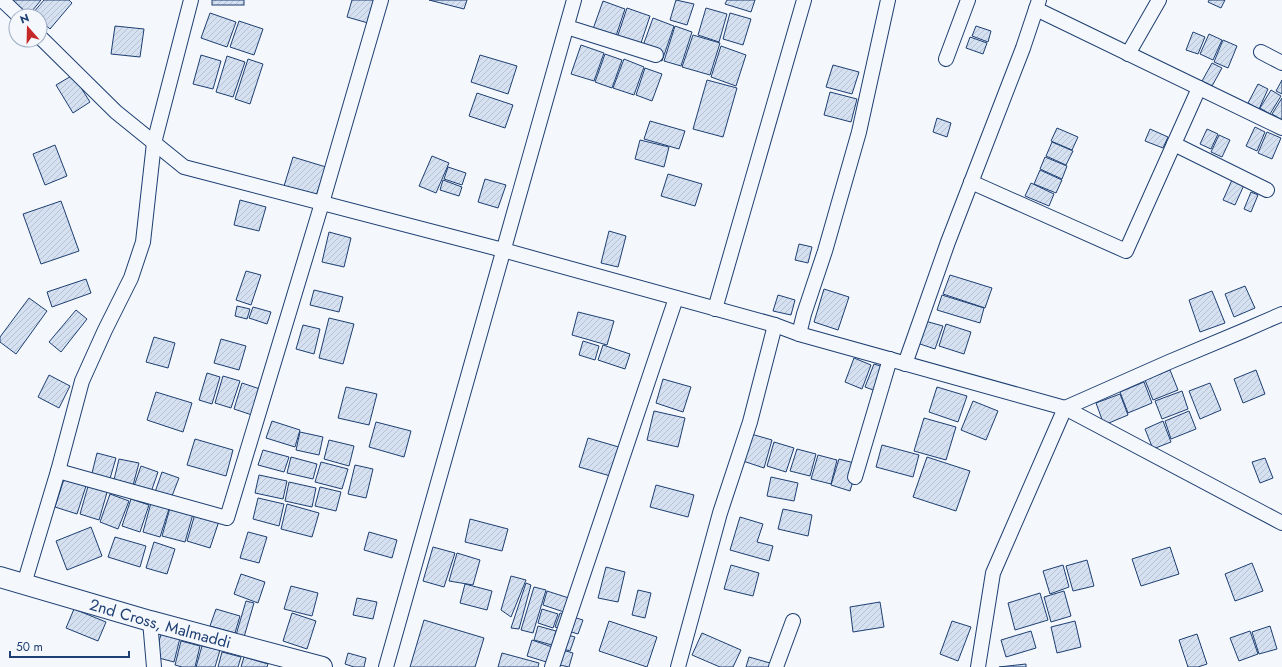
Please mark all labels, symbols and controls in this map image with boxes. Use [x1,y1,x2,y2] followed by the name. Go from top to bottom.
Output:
[8,8,48,48] north arrow
[18,10,31,28] text: N
[87,592,234,654] street label: 2nd Cross, Malmaddi
[10,633,129,659] scale bar
[16,638,43,656] text: 50 m

